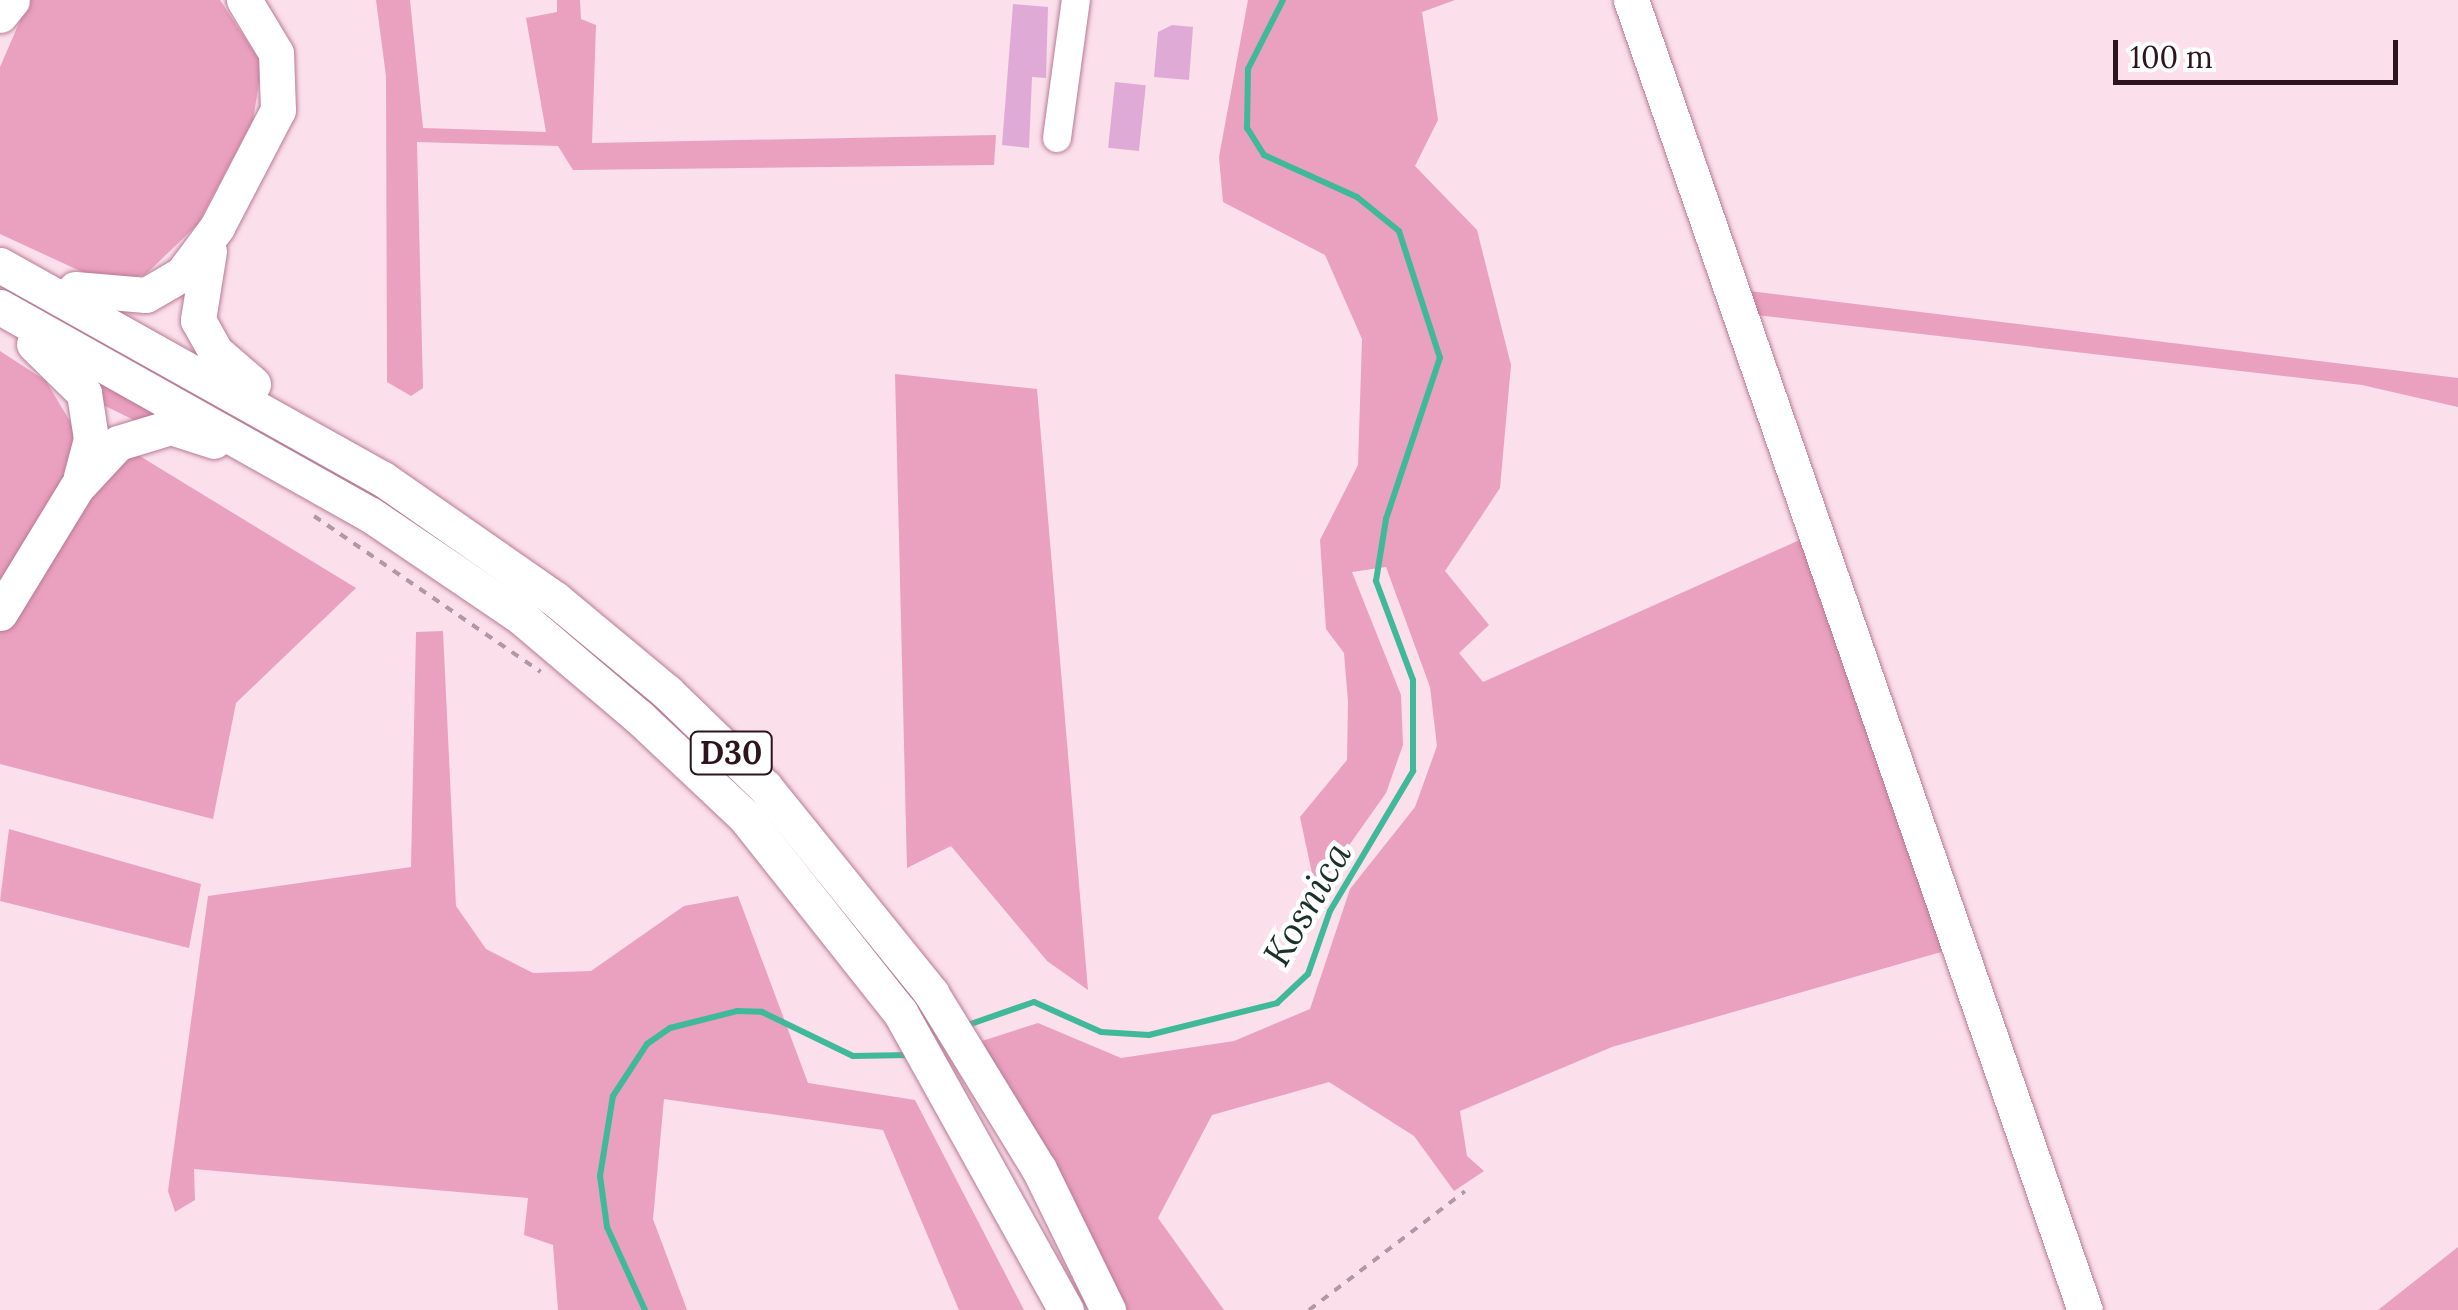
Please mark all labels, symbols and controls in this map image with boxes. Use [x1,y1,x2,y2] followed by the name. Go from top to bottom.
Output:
[2118,20,2403,82] scale bar
[2130,38,2213,76] text: 100 m
[688,726,774,780] road number: D30
[1254,834,1360,974] water label: Kosnica

